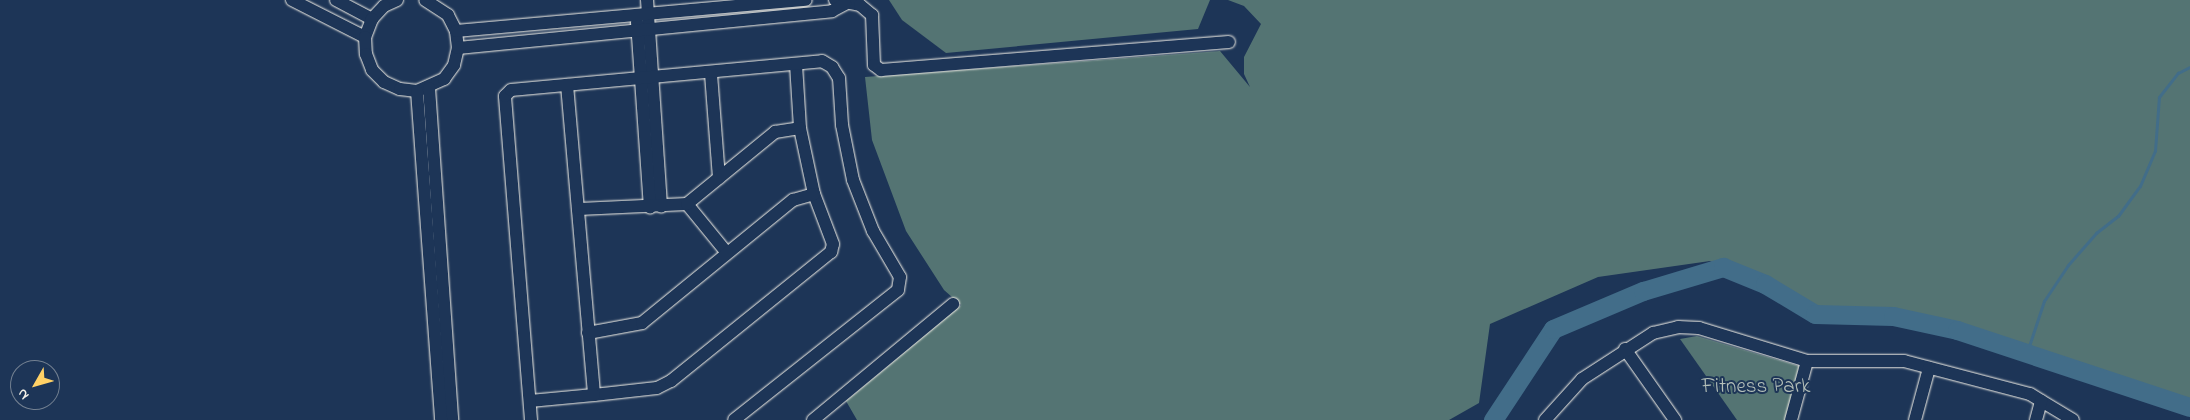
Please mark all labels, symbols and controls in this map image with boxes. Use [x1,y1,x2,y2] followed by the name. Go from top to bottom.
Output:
[10,360,60,410] north arrow
[1702,374,1810,400] park label: Fitness Park
[12,384,35,404] text: N

